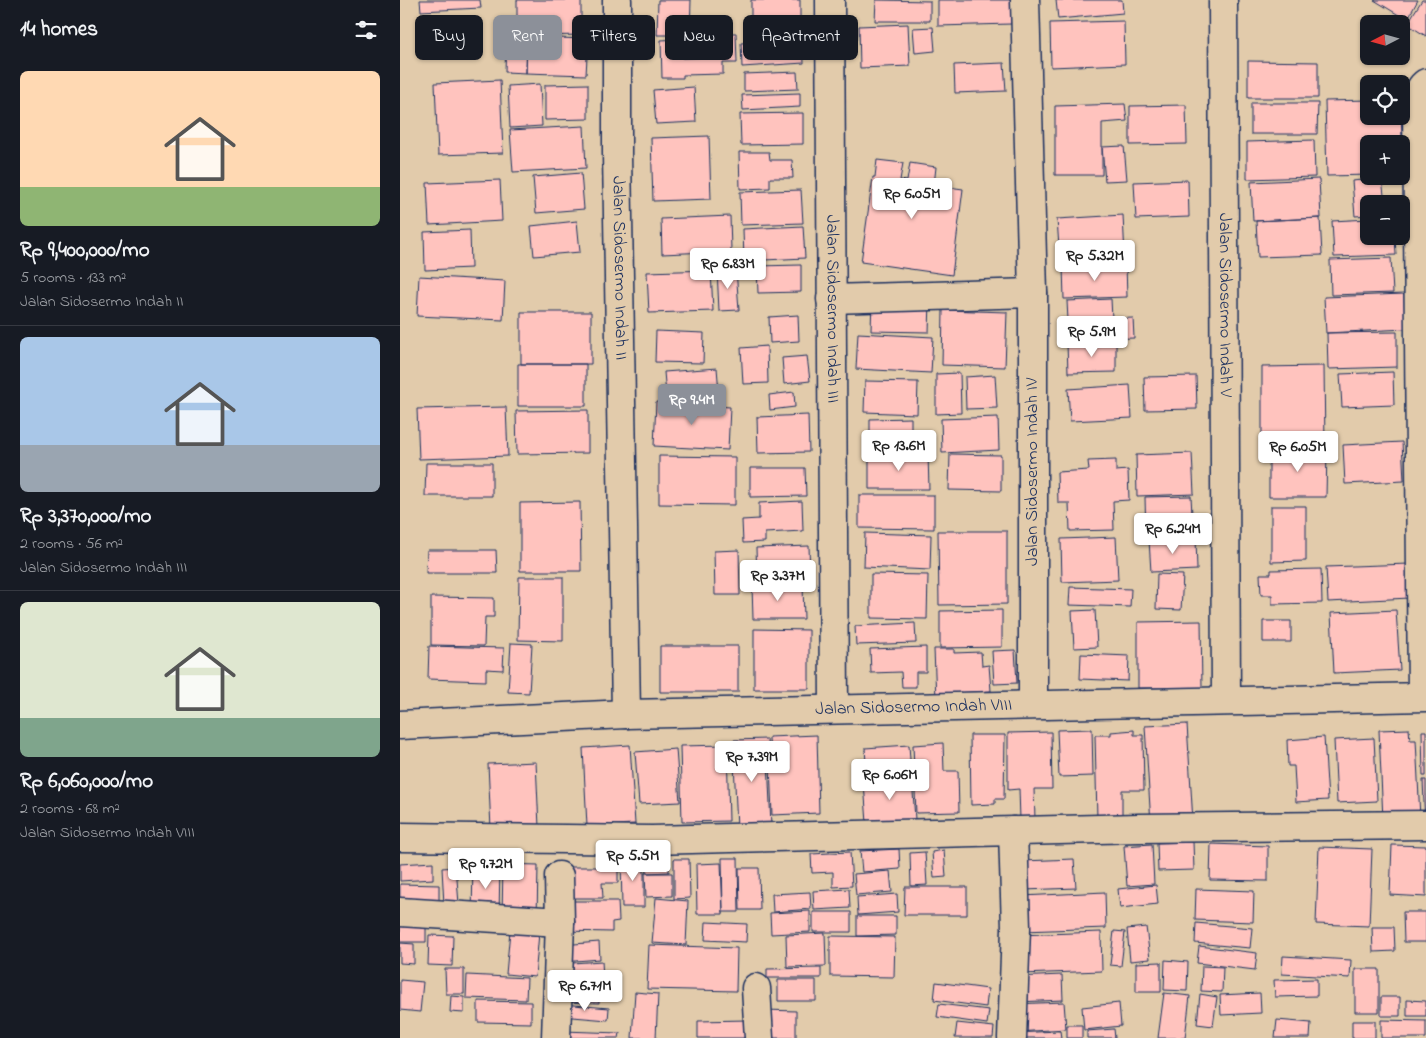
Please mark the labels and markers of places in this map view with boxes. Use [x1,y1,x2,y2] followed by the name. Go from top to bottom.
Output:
[860,178,964,220] pin: Rp 6.05M
[1043,240,1147,282] pin: Rp 5.32M
[676,248,780,290] pin: Rp 6.83M
[1046,316,1138,358] pin: Rp 5.9M
[646,384,738,426] pin: Rp 9.4M
[847,430,951,472] pin: Rp 13.6M
[1246,430,1350,473] pin: Rp 6.05M
[1121,512,1225,555] pin: Rp 6.24M
[726,560,830,602] pin: Rp 3.37M
[700,740,804,783] pin: Rp 7.39M
[838,758,942,801] pin: Rp 6.06M
[587,840,679,882] pin: Rp 5.5M
[434,848,538,890] pin: Rp 9.72M
[533,970,637,1012] pin: Rp 6.71M

